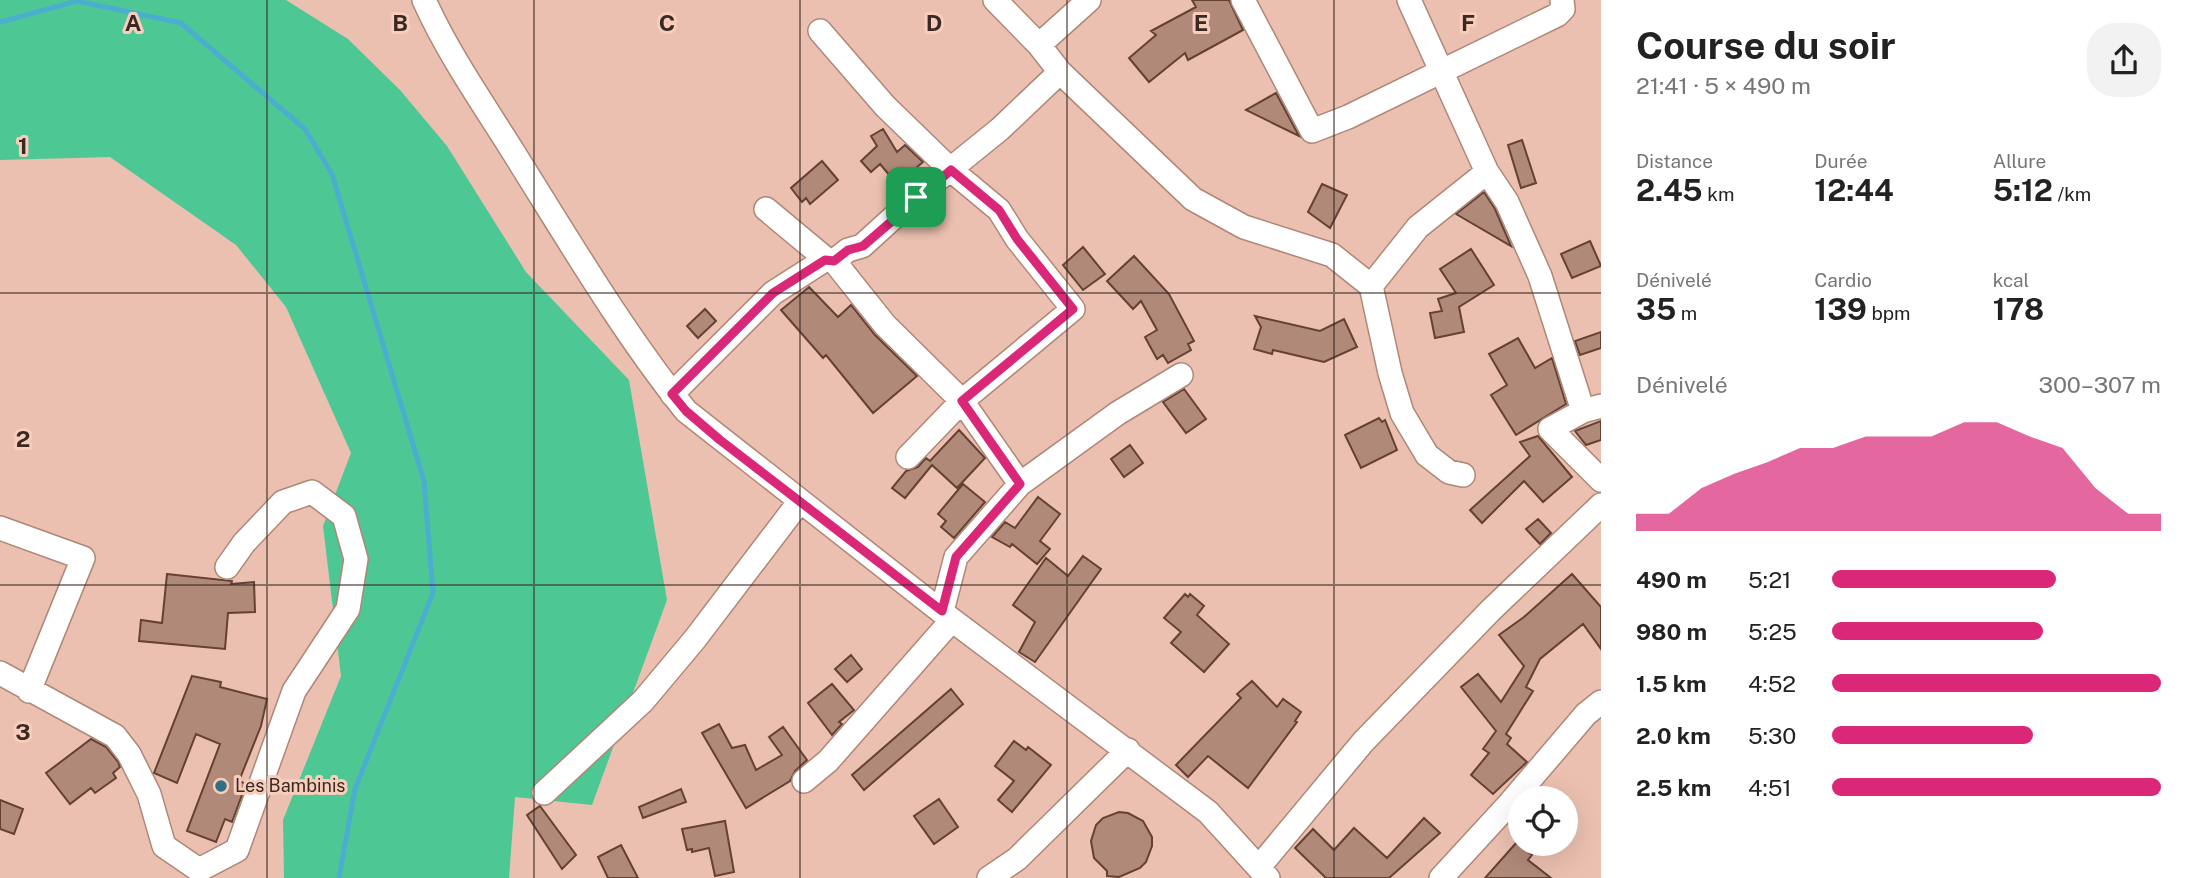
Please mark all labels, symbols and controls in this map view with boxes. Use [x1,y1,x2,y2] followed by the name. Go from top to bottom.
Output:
[125,9,142,36] text: A
[392,9,408,36] text: B
[659,9,675,36] text: C
[926,9,942,36] text: D
[1194,9,1208,36] text: E
[1461,9,1475,36] text: F
[1636,23,1896,68] text: Course du soir
[2087,23,2161,97] button: share
[1636,72,1811,99] text: 21:41 · 5 × 490 m
[18,132,28,159] text: 1
[1636,150,1713,172] text: Distance
[1814,150,1867,172] text: Durée
[1993,150,2046,172] text: Allure
[886,167,946,227] pin
[1636,172,1703,208] text: 2.45
[1814,172,1894,208] text: 12:44
[1993,172,2053,208] text: 5:12
[897,178,935,216] icon: arrive
[1703,183,1734,205] text: km
[2053,183,2091,205] text: /km
[1636,269,1712,291] text: Dénivelé
[1814,269,1872,291] text: Cardio
[1993,269,2029,291] text: kcal
[1636,291,1676,327] text: 35
[1814,291,1867,327] text: 139
[1993,291,2044,327] text: 178
[1676,302,1697,324] text: m
[1867,302,1911,324] text: bpm
[1636,371,1728,398] text: Dénivelé
[2039,371,2161,398] text: 300–307 m
[16,425,30,452] text: 2
[1636,566,1707,593] text: 490 m
[1748,566,1791,593] text: 5:21
[1636,618,1707,645] text: 980 m
[1748,618,1797,645] text: 5:25
[1636,670,1707,697] text: 1.5 km
[1748,670,1796,697] text: 4:52
[15,718,31,745] text: 3
[1636,722,1711,749] text: 2.0 km
[1748,722,1796,749] text: 5:30
[1636,774,1711,801] text: 2.5 km
[1748,774,1792,801] text: 4:51
[235,775,345,796] place label: Les Bambinis
[213,778,229,794] marker: Les Bambinis
[1508,786,1578,856] map controls
[1508,786,1578,856] button: locate

